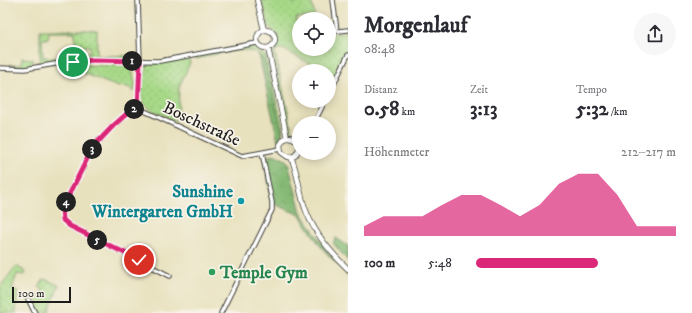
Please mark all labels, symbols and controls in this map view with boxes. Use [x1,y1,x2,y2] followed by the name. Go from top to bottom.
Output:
[292,12,336,160] map controls
[292,12,336,56] button: locate
[364,12,468,39] text: Morgenlauf
[634,13,676,55] button: share
[364,41,395,57] text: 08:48
[56,45,90,79] pin
[62,51,84,73] icon: arrive
[122,51,142,71] pin: 1
[130,54,134,68] text: 1
[292,64,336,108] button: +
[364,83,397,97] text: Distanz
[470,83,488,97] text: Zeit
[576,83,607,97] text: Tempo
[159,96,244,151] street label: Boschstraße
[364,97,399,122] text: 0.58
[470,97,497,122] text: 3:13
[576,97,608,122] text: 5:32
[124,99,144,119] pin: 2
[131,102,137,116] text: 2
[399,105,415,119] text: km
[608,105,628,119] text: /km
[292,116,336,160] button: −
[82,139,102,159] pin: 3
[90,142,94,156] text: 3
[364,144,429,160] text: Höhenmeter
[621,144,676,160] text: 212–217 m
[91,181,233,223] place label: Sunshine Wintergarten GmbH
[56,192,76,212] pin: 4
[63,195,69,209] text: 4
[236,196,246,206] marker: Sunshine Wintergarten GmbH
[87,230,107,250] pin: 5
[94,233,100,247] text: 5
[122,243,156,277] pin
[128,249,150,271] icon: check
[364,255,395,271] text: 100 m
[428,255,452,271] text: 5:48
[219,262,308,284] place label: Temple Gym
[207,267,217,277] marker: Temple Gym
[12,285,71,304] scale bar
[18,287,44,301] text: 100 m

